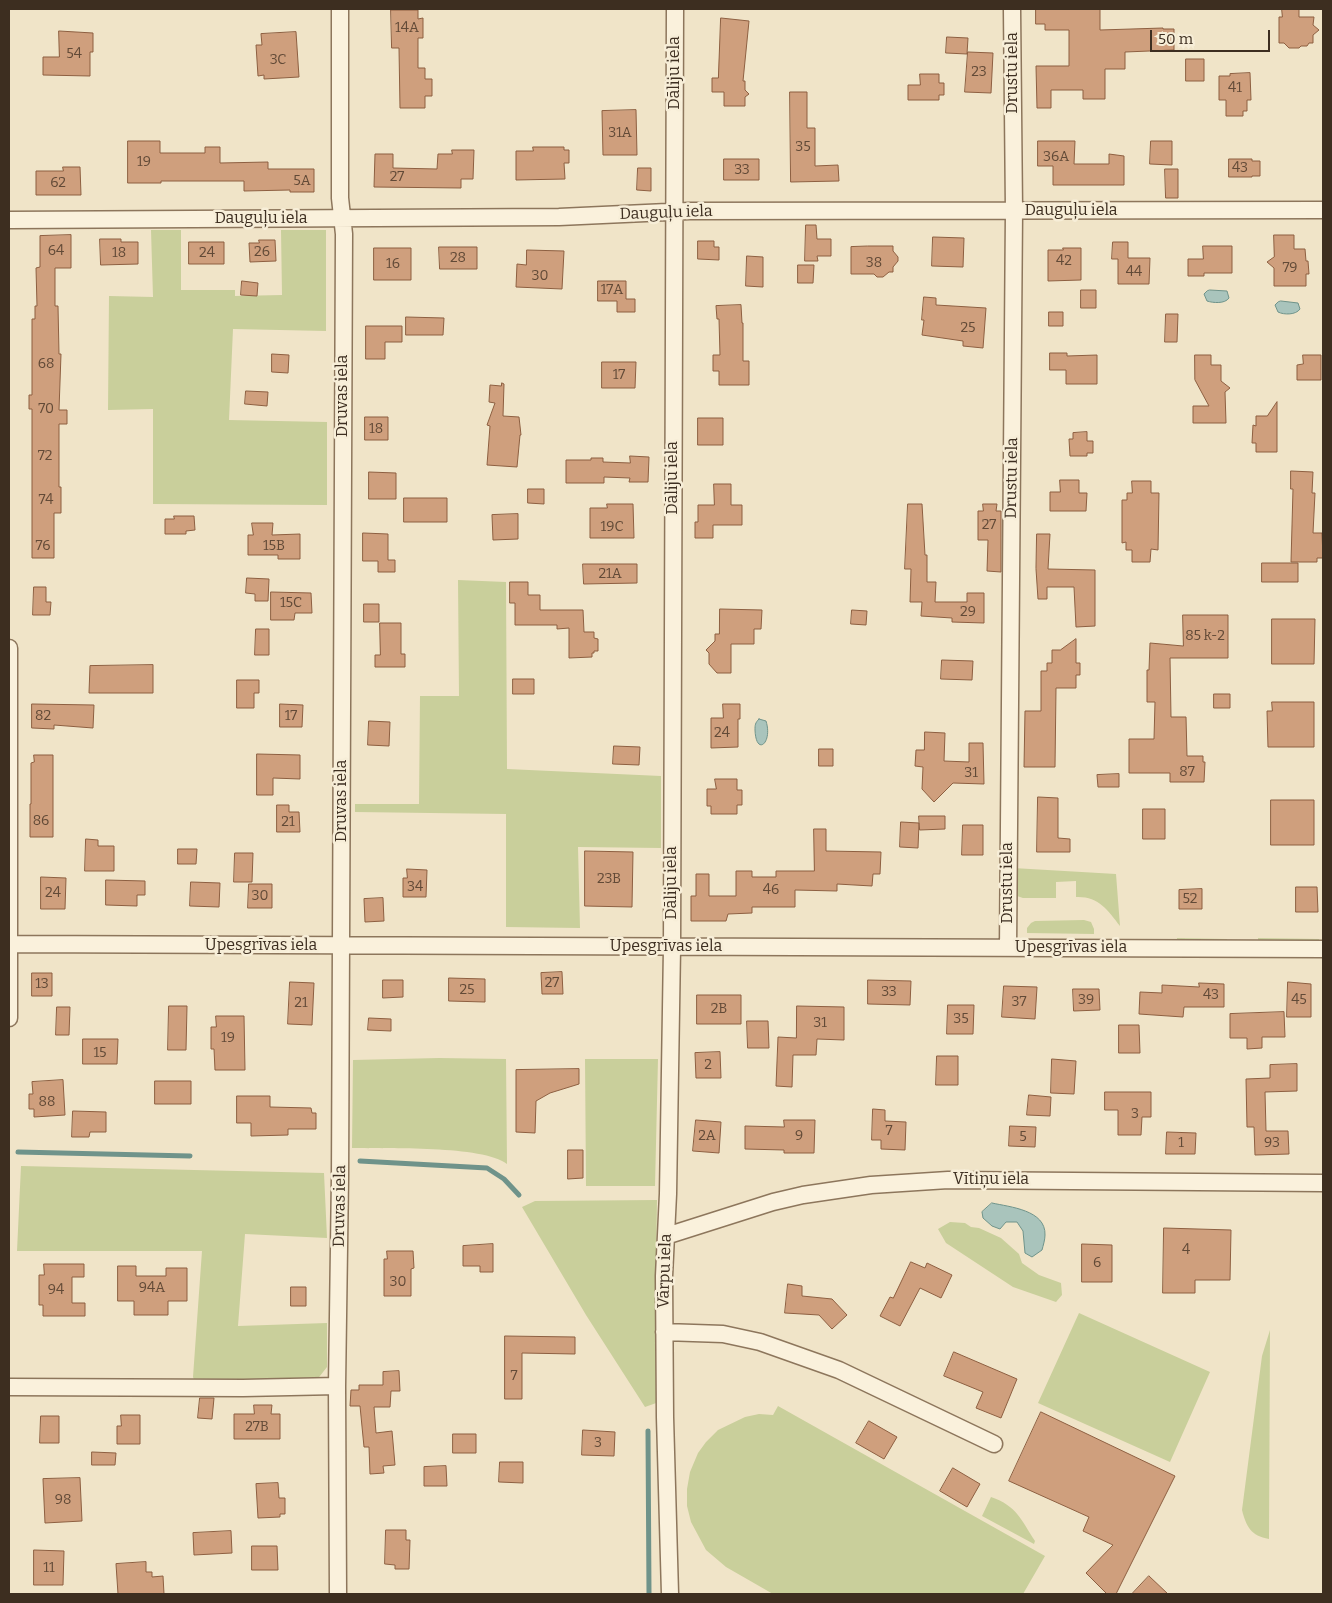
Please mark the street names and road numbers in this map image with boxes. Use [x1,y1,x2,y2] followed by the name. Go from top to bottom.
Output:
[1003,32,1023,114] street label: Drustu iela
[665,36,685,110] street label: Dāliju iela
[1024,201,1118,221] street label: Dauguļu iela
[619,202,713,224] street label: Dauguļu iela
[214,209,308,229] street label: Dauguļu iela
[333,355,353,437] street label: Druvas iela
[1002,437,1022,519] street label: Drustu iela
[663,441,683,515] street label: Dāliju iela
[332,760,352,842] street label: Druvas iela
[998,842,1018,924] street label: Drustu iela
[662,846,682,920] street label: Dāliju iela
[205,936,317,956] street label: Upesgrīvas iela
[610,937,722,957] street label: Upesgrīvas iela
[1015,938,1127,958] street label: Upesgrīvas iela
[330,1165,350,1247] street label: Druvas iela
[953,1170,1029,1190] street label: Vītiņu iela
[654,1233,676,1309] street label: Vārpu iela

